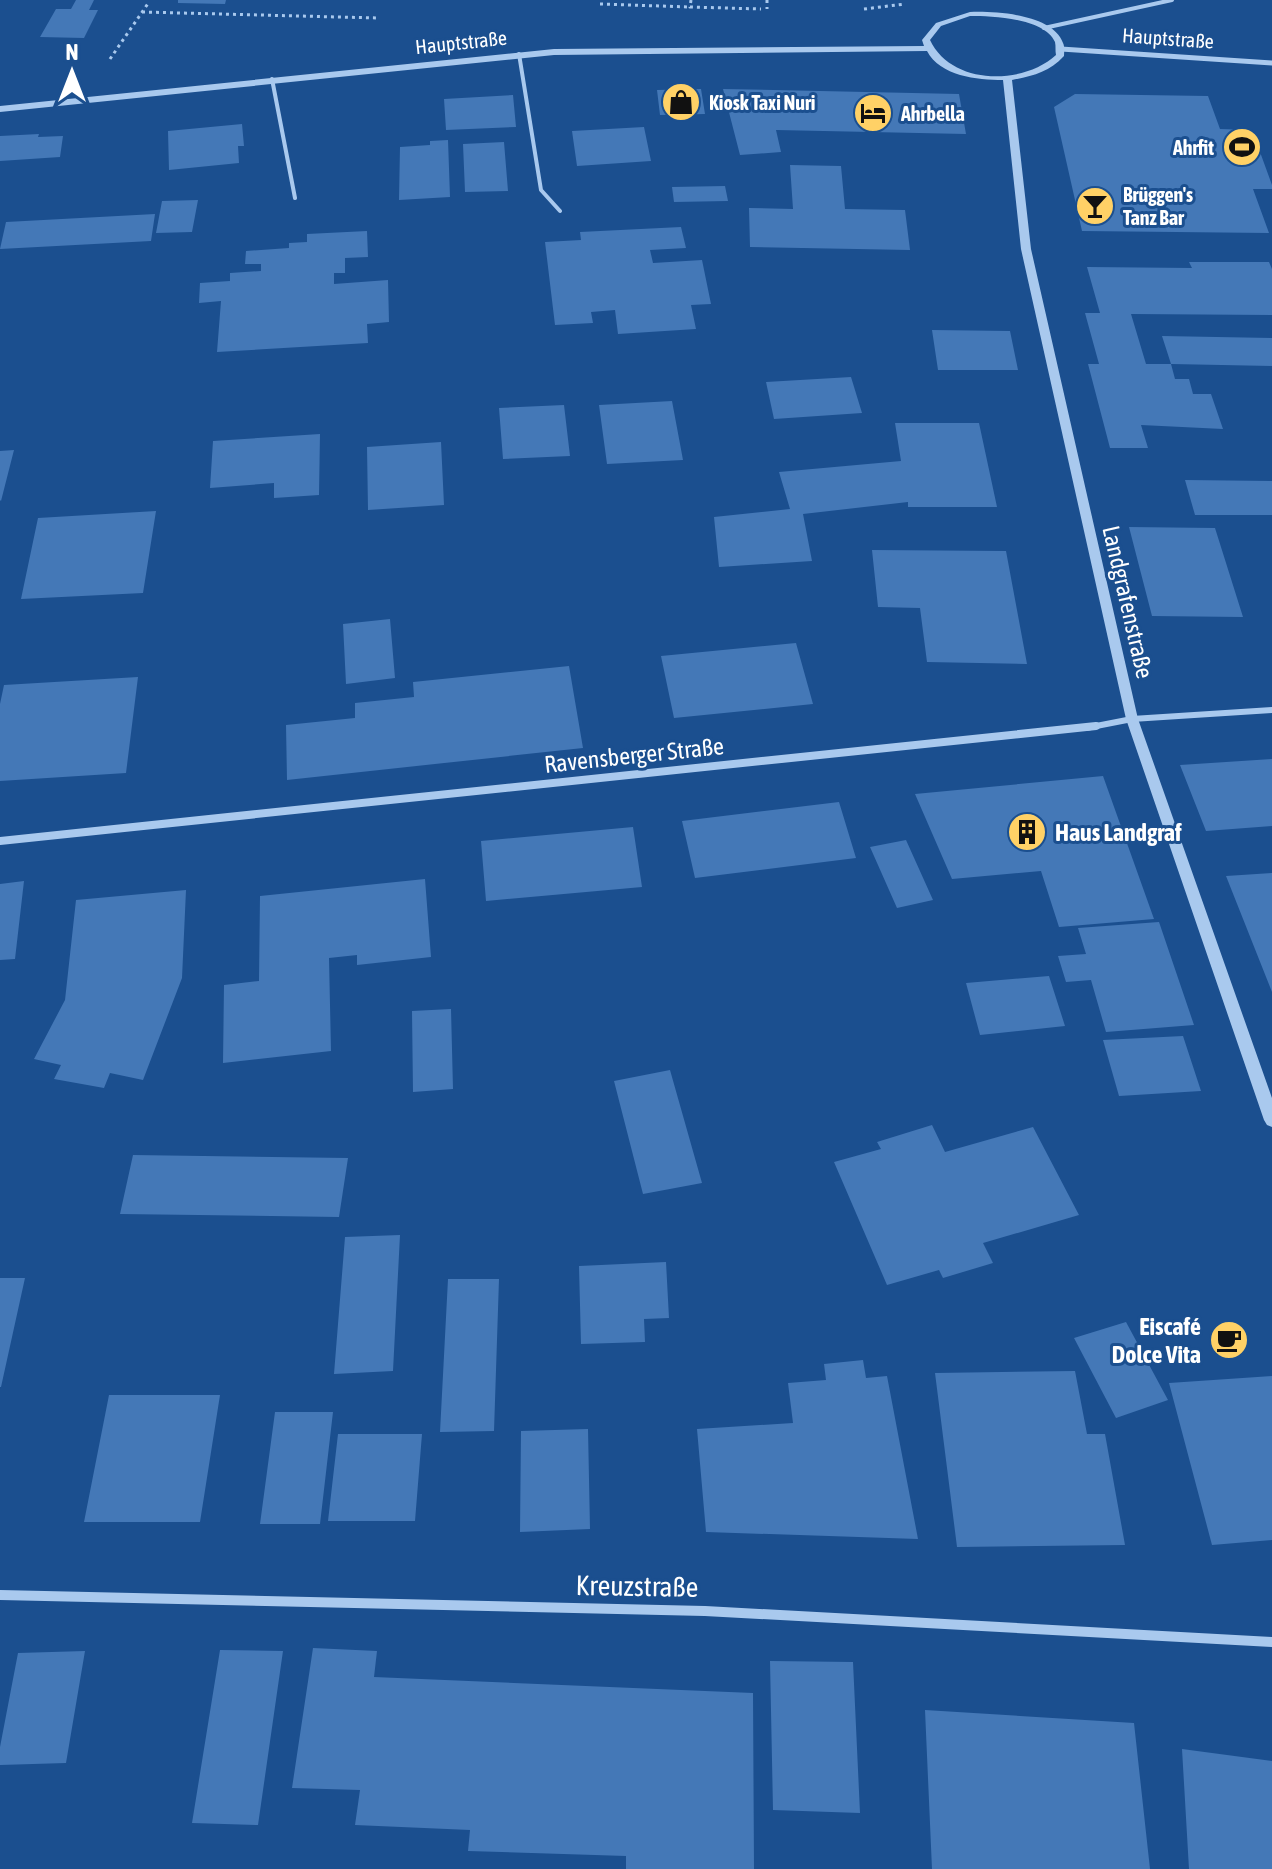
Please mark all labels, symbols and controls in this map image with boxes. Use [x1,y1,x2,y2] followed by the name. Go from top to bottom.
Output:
[1121,23,1215,53] street label: Hauptstraße
[414,26,508,58] street label: Hauptstraße
[32,32,112,112] north arrow
[66,39,78,65] text: N
[660,81,702,123] shop icon: Kiosk Taxi Nuri
[709,91,815,114] place label: Kiosk Taxi Nuri
[852,92,894,134] hotel icon: Ahrbella
[900,102,965,125] place label: Ahrbella
[1221,126,1263,168] sports icon: Ahrfit
[1172,136,1214,159] place label: Ahrfit
[1123,183,1193,229] place label: Brüggen's Tanz Bar
[1074,185,1116,227] bar icon: Brüggen's Tanz Bar
[1097,523,1159,681] street label: Landgrafenstraße
[543,732,725,778] street label: Ravensberger Straße
[1006,811,1048,853] building icon: Haus Landgraf
[1055,819,1182,846] place label: Haus Landgraf
[1112,1313,1201,1368] place label: Eiscafé Dolce Vita
[1208,1319,1250,1361] cafe icon: Eiscafé Dolce Vita
[575,1569,699,1603] street label: Kreuzstraße

